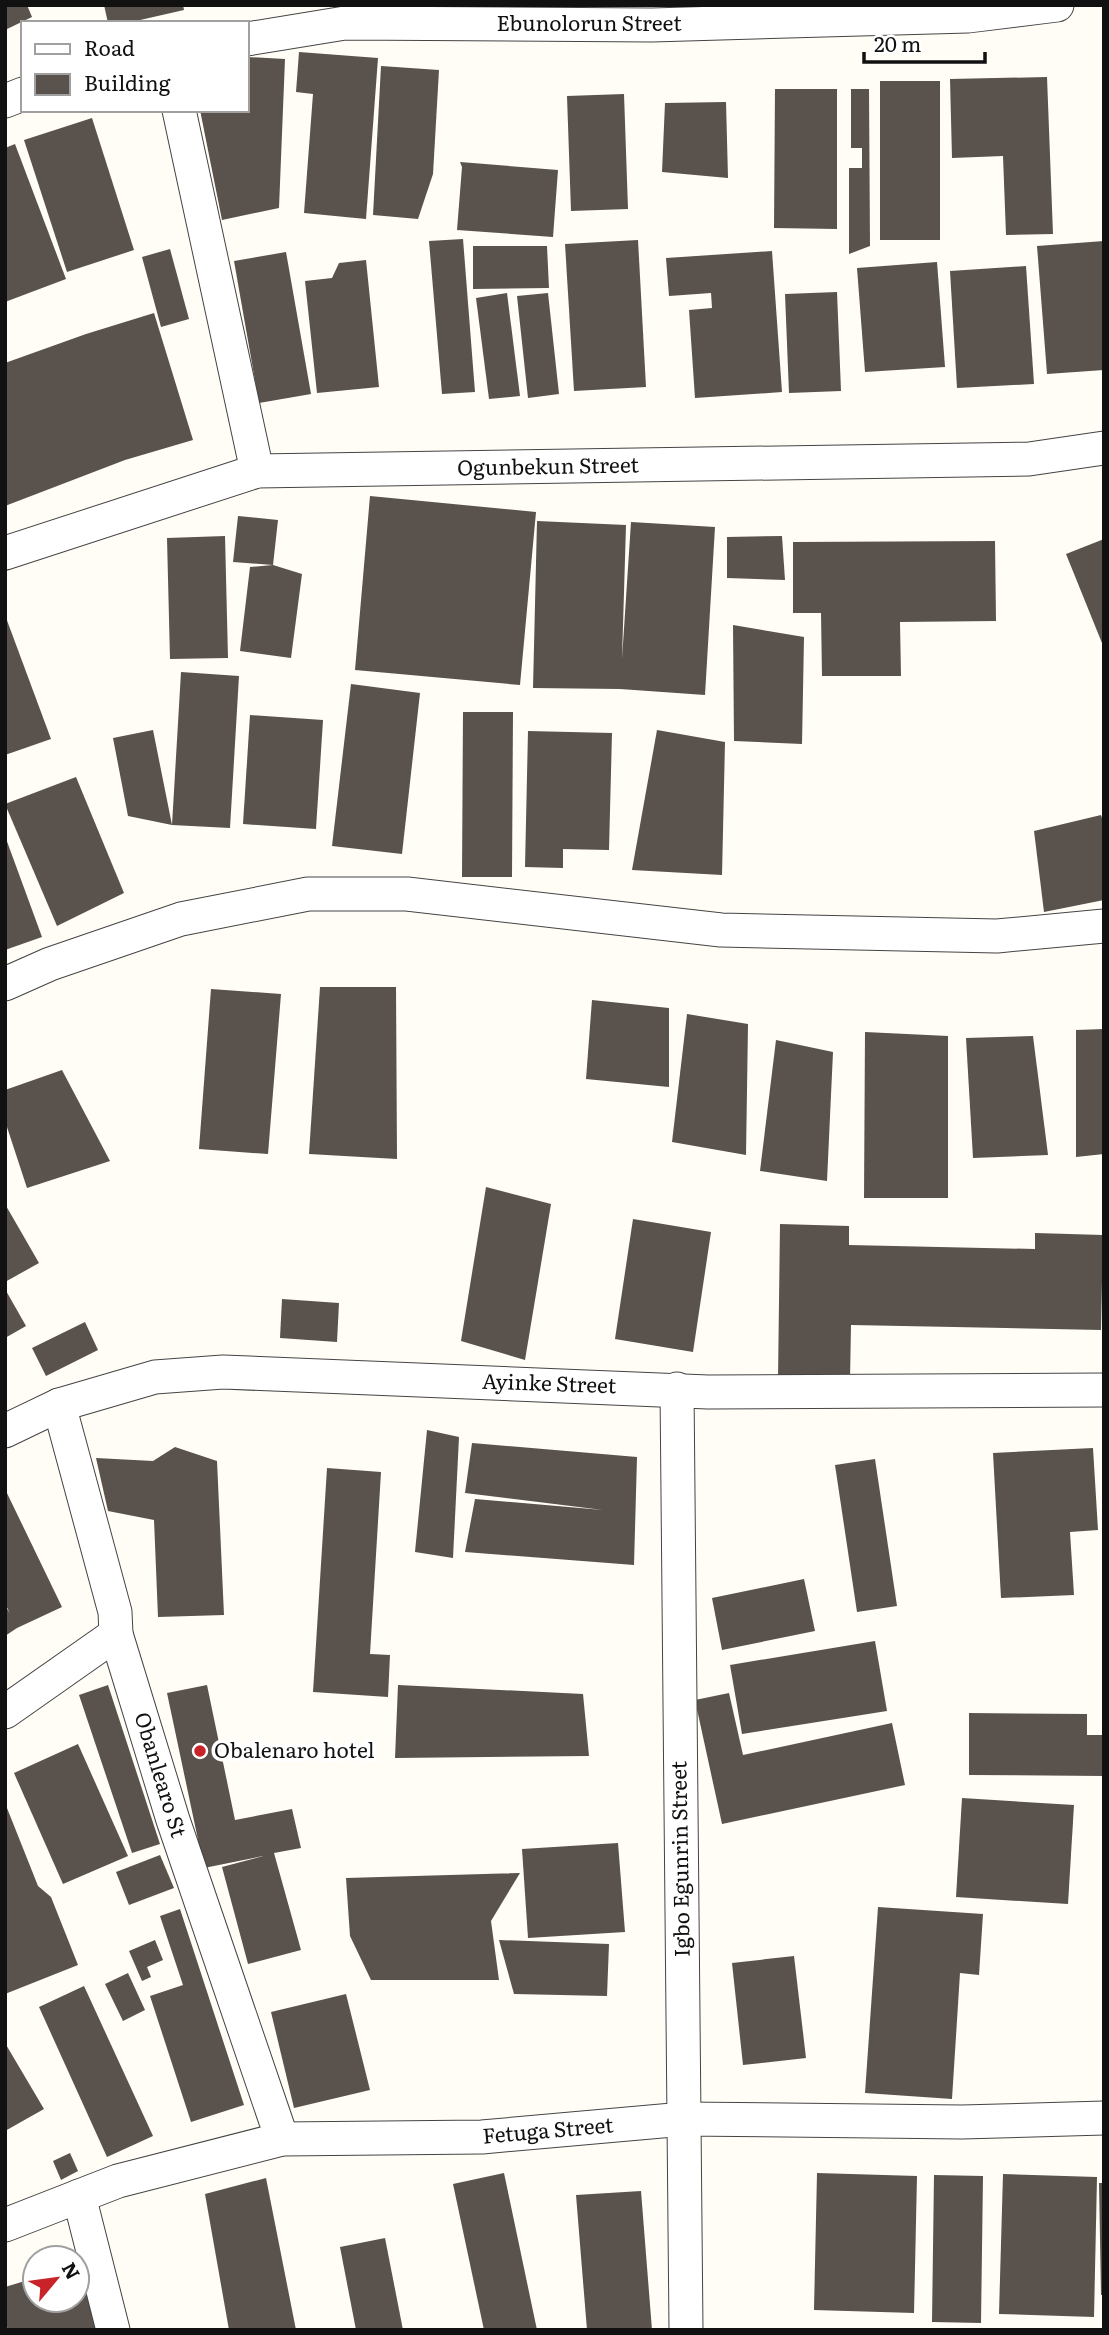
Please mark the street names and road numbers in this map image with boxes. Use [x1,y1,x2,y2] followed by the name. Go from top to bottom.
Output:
[496,6,682,37] street label: Ebunolorun Street
[457,447,640,482] street label: Ogunbekun Street
[481,1364,617,1399] street label: Ayinke Street
[129,1708,196,1841] street label: Obanlearo St
[661,1760,696,1958] street label: Igbo Egunrin Street
[481,2107,615,2150] street label: Fetuga Street

